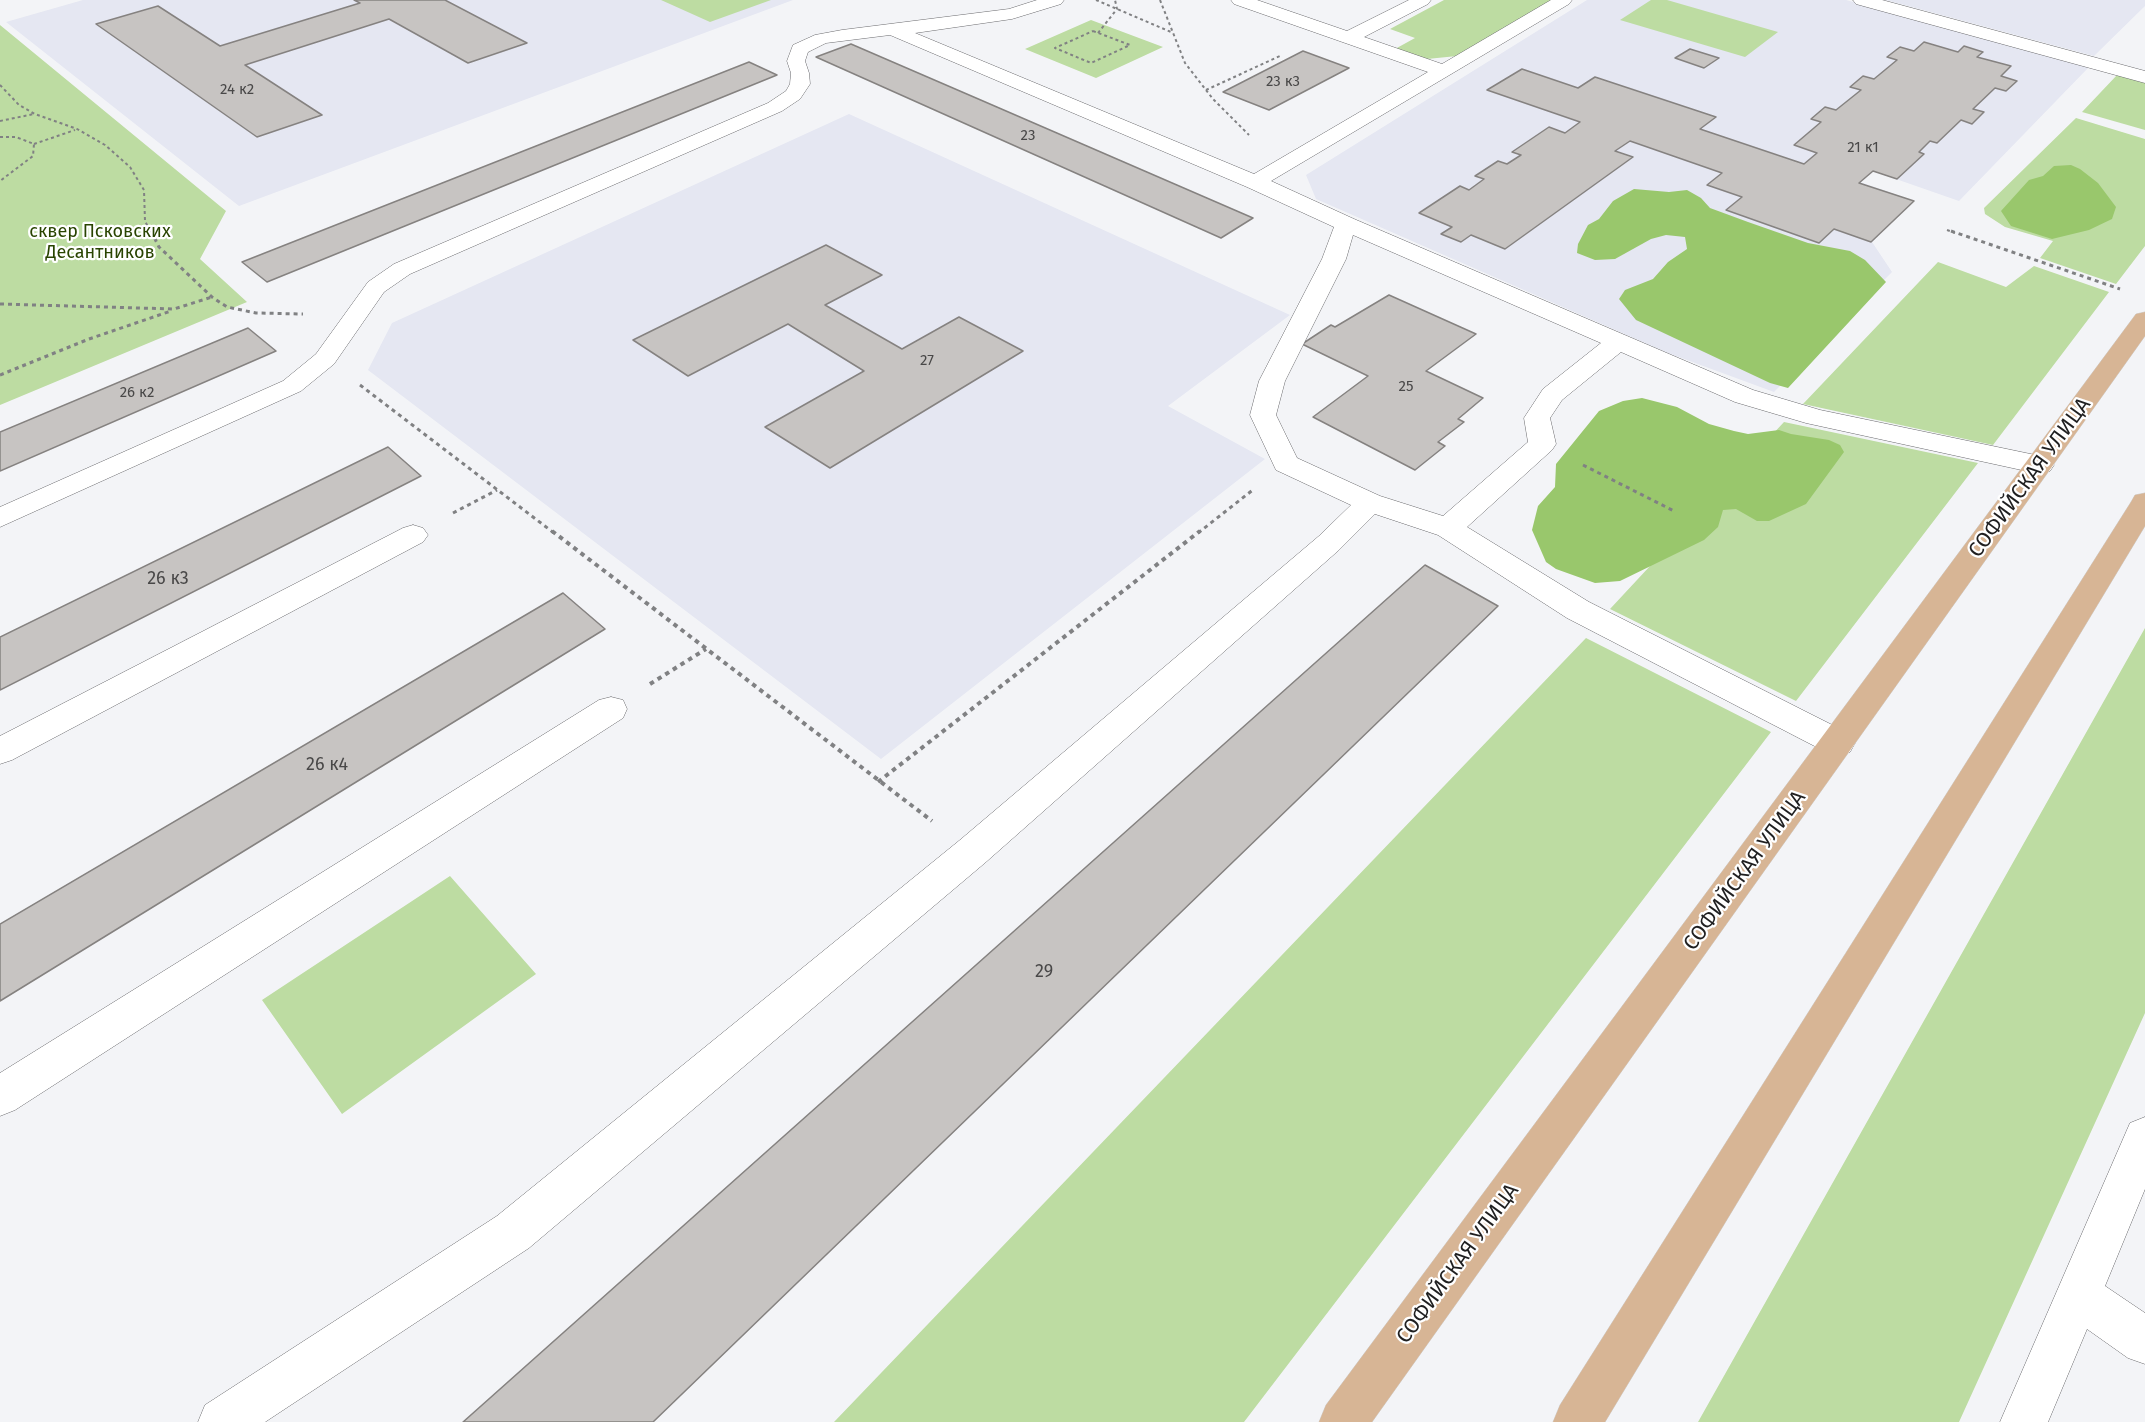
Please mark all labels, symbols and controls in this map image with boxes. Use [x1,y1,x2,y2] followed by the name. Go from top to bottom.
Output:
[1266,73,1300,91] house number: 23 к3
[220,81,254,99] house number: 24 к2
[1021,127,1035,145] house number: 23
[1847,139,1879,157] house number: 21 к1
[29,221,171,264] park label: сквер Псковских Десантников
[920,352,934,370] house number: 27
[1399,378,1413,396] house number: 25
[120,384,154,402] house number: 26 к2
[1964,393,2096,563] street label: СОФИЙСКАЯ УЛИЦА
[147,568,189,590] house number: 26 к3
[306,754,348,776] house number: 26 к4
[1679,786,1811,956] street label: СОФИЙСКАЯ УЛИЦА
[1035,961,1053,983] house number: 29
[1392,1179,1524,1349] street label: СОФИЙСКАЯ УЛИЦА

